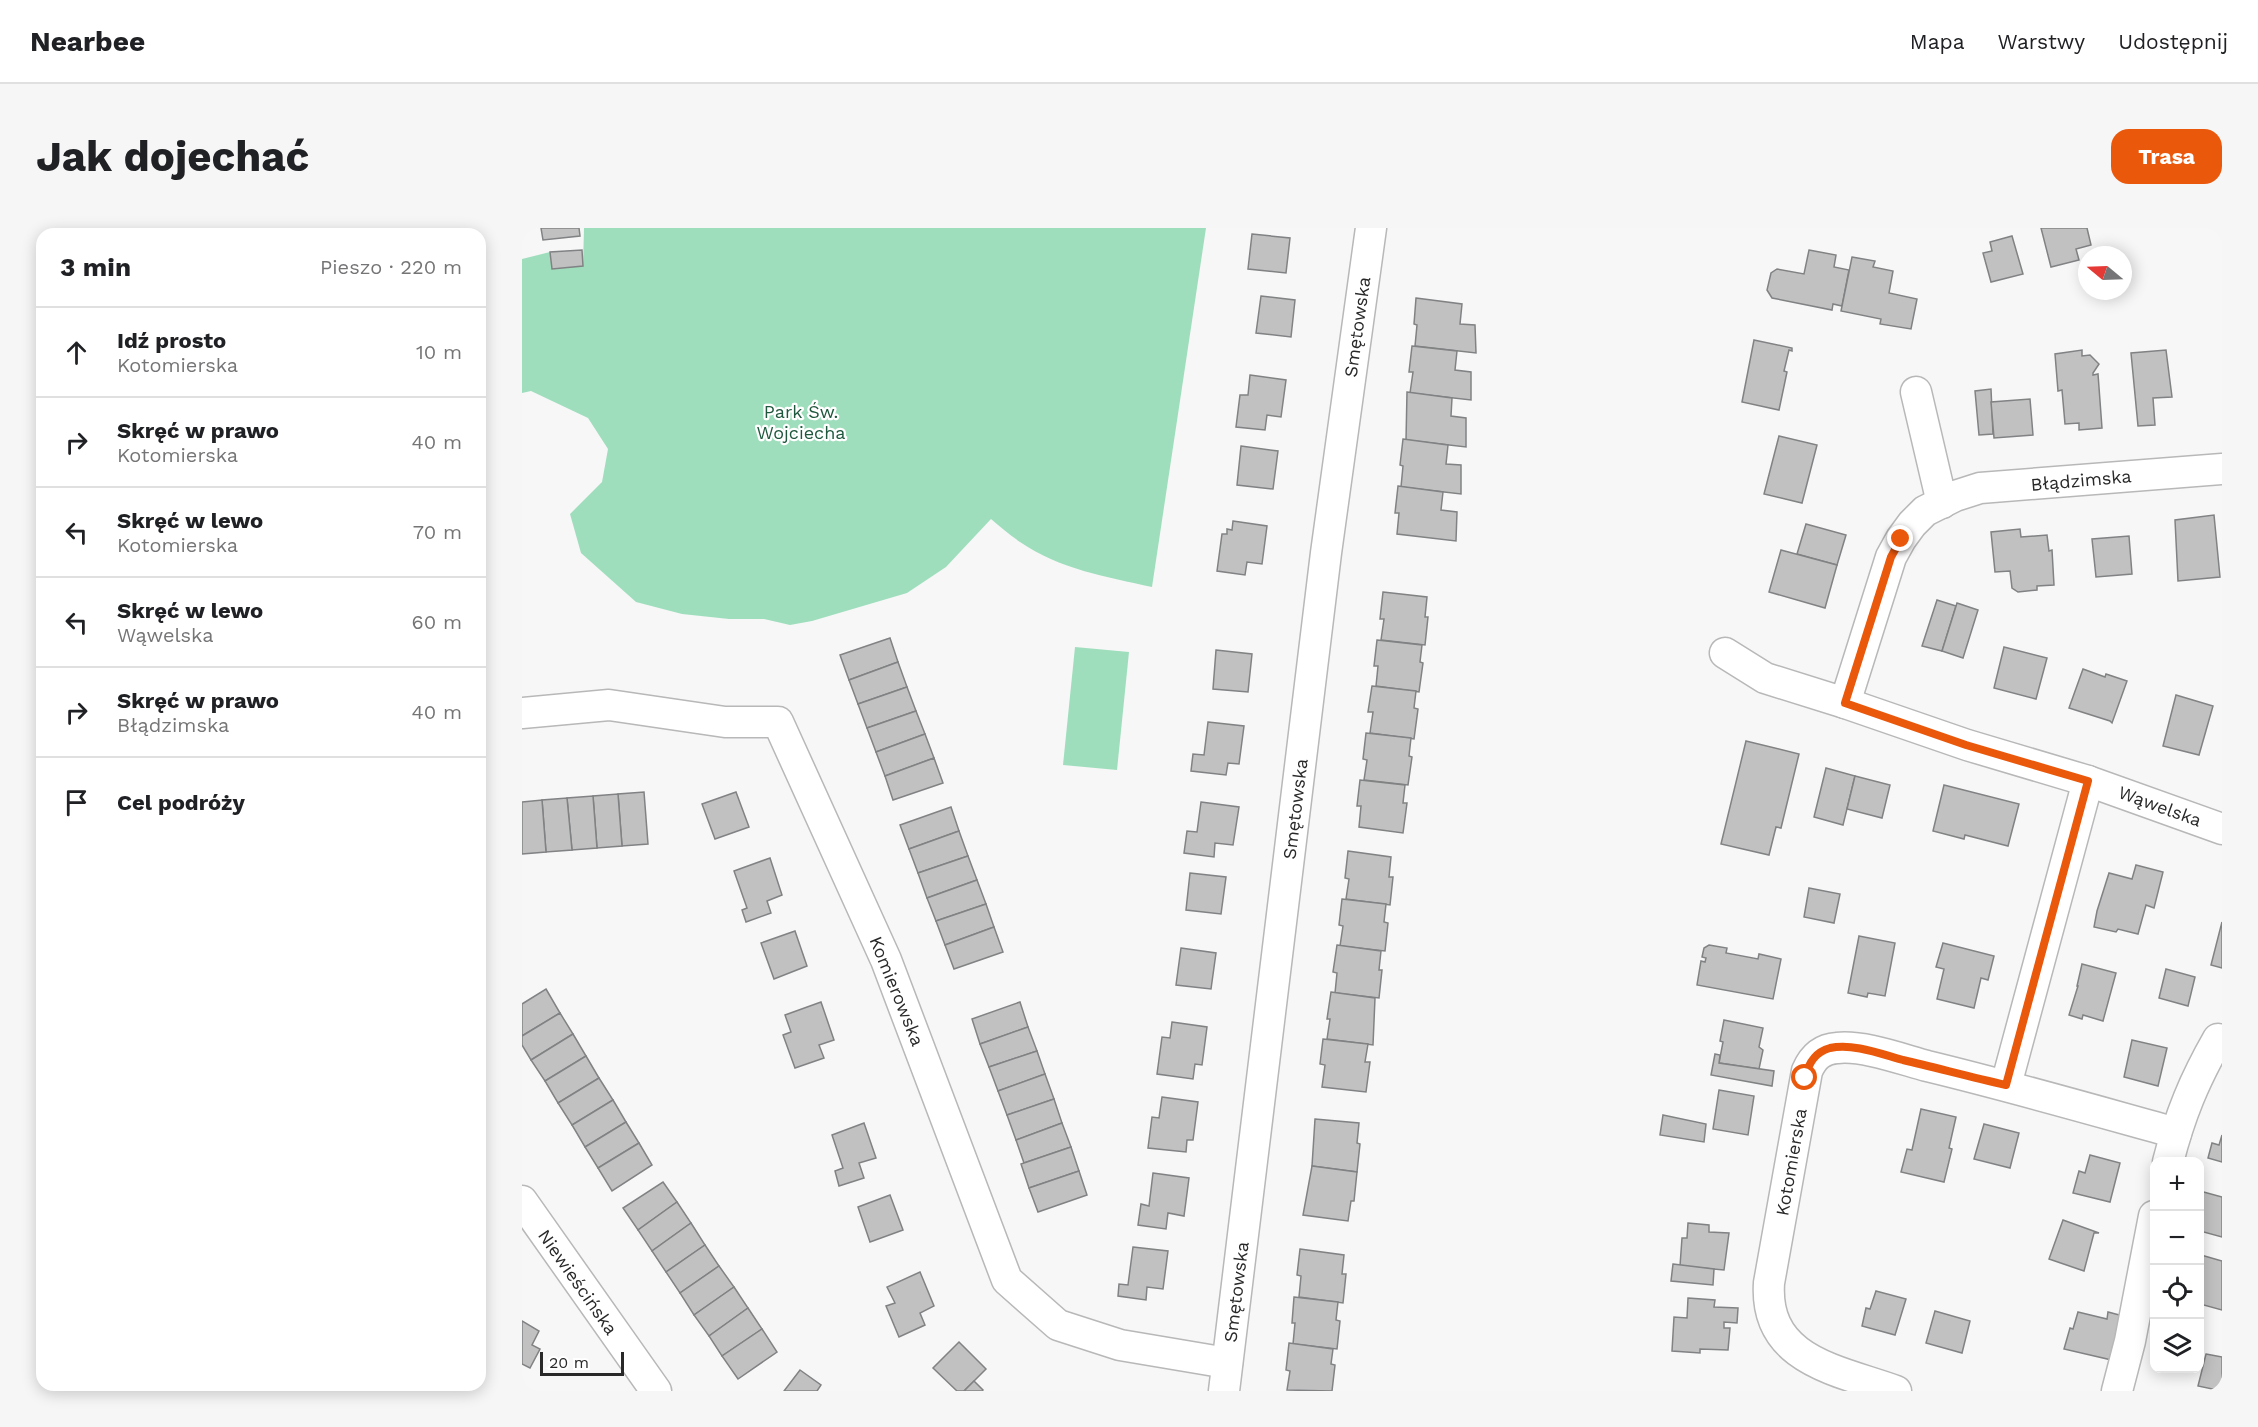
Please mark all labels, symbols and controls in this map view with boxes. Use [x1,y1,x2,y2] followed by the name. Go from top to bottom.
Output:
[30,25,145,58] text: Nearbee
[1910,29,1965,54] text: Mapa
[1998,29,2085,54] text: Warstwy
[2118,29,2228,54] text: Udostępnij
[2111,129,2222,184] button: Trasa
[36,132,309,181] text: Jak dojechać
[2078,246,2132,300] north arrow
[60,252,131,282] text: 3 min
[320,255,462,279] text: Pieszo · 220 m
[1340,275,1374,379] street label: Smętowska
[117,328,226,353] text: Idź prosto
[60,336,93,369] icon: ahead
[416,340,462,364] text: 10 m
[117,353,238,377] text: Kotomierska
[757,401,845,443] park label: Park Św. Wojciecha
[117,418,279,443] text: Skręć w prawo
[60,426,93,459] icon: right
[411,430,462,454] text: 40 m
[117,443,238,467] text: Kotomierska
[2030,465,2132,495] street label: Błądzimska
[117,508,263,533] text: Skręć w lewo
[60,516,93,549] icon: left
[413,520,462,544] text: 70 m
[1887,525,1913,551] route end
[117,533,238,557] text: Kotomierska
[117,598,263,623] text: Skręć w lewo
[60,606,93,639] icon: left
[412,610,462,634] text: 60 m
[117,623,214,647] text: Wąwelska
[117,688,279,713] text: Skręć w prawo
[60,696,93,729] icon: right
[411,700,462,724] text: 40 m
[117,713,229,737] text: Błądzimska
[1278,757,1312,861] street label: Smętowska
[2116,781,2204,831] street label: Wąwelska
[60,786,93,819] icon: arrive
[117,790,245,815] text: Cel podróży
[865,933,929,1049] street label: Komierowska
[1791,1064,1817,1090] route start
[1771,1106,1811,1218] street label: Kotomierska
[2150,1157,2204,1373] map controls
[2150,1157,2204,1211] button: +
[2150,1211,2204,1265] button: −
[534,1225,622,1339] street label: Niewieścińska
[1219,1240,1253,1344] street label: Smętowska
[2150,1265,2204,1319] button: locate
[2150,1319,2204,1373] button: layers
[540,1349,624,1376] scale bar
[549,1353,589,1372] text: 20 m

